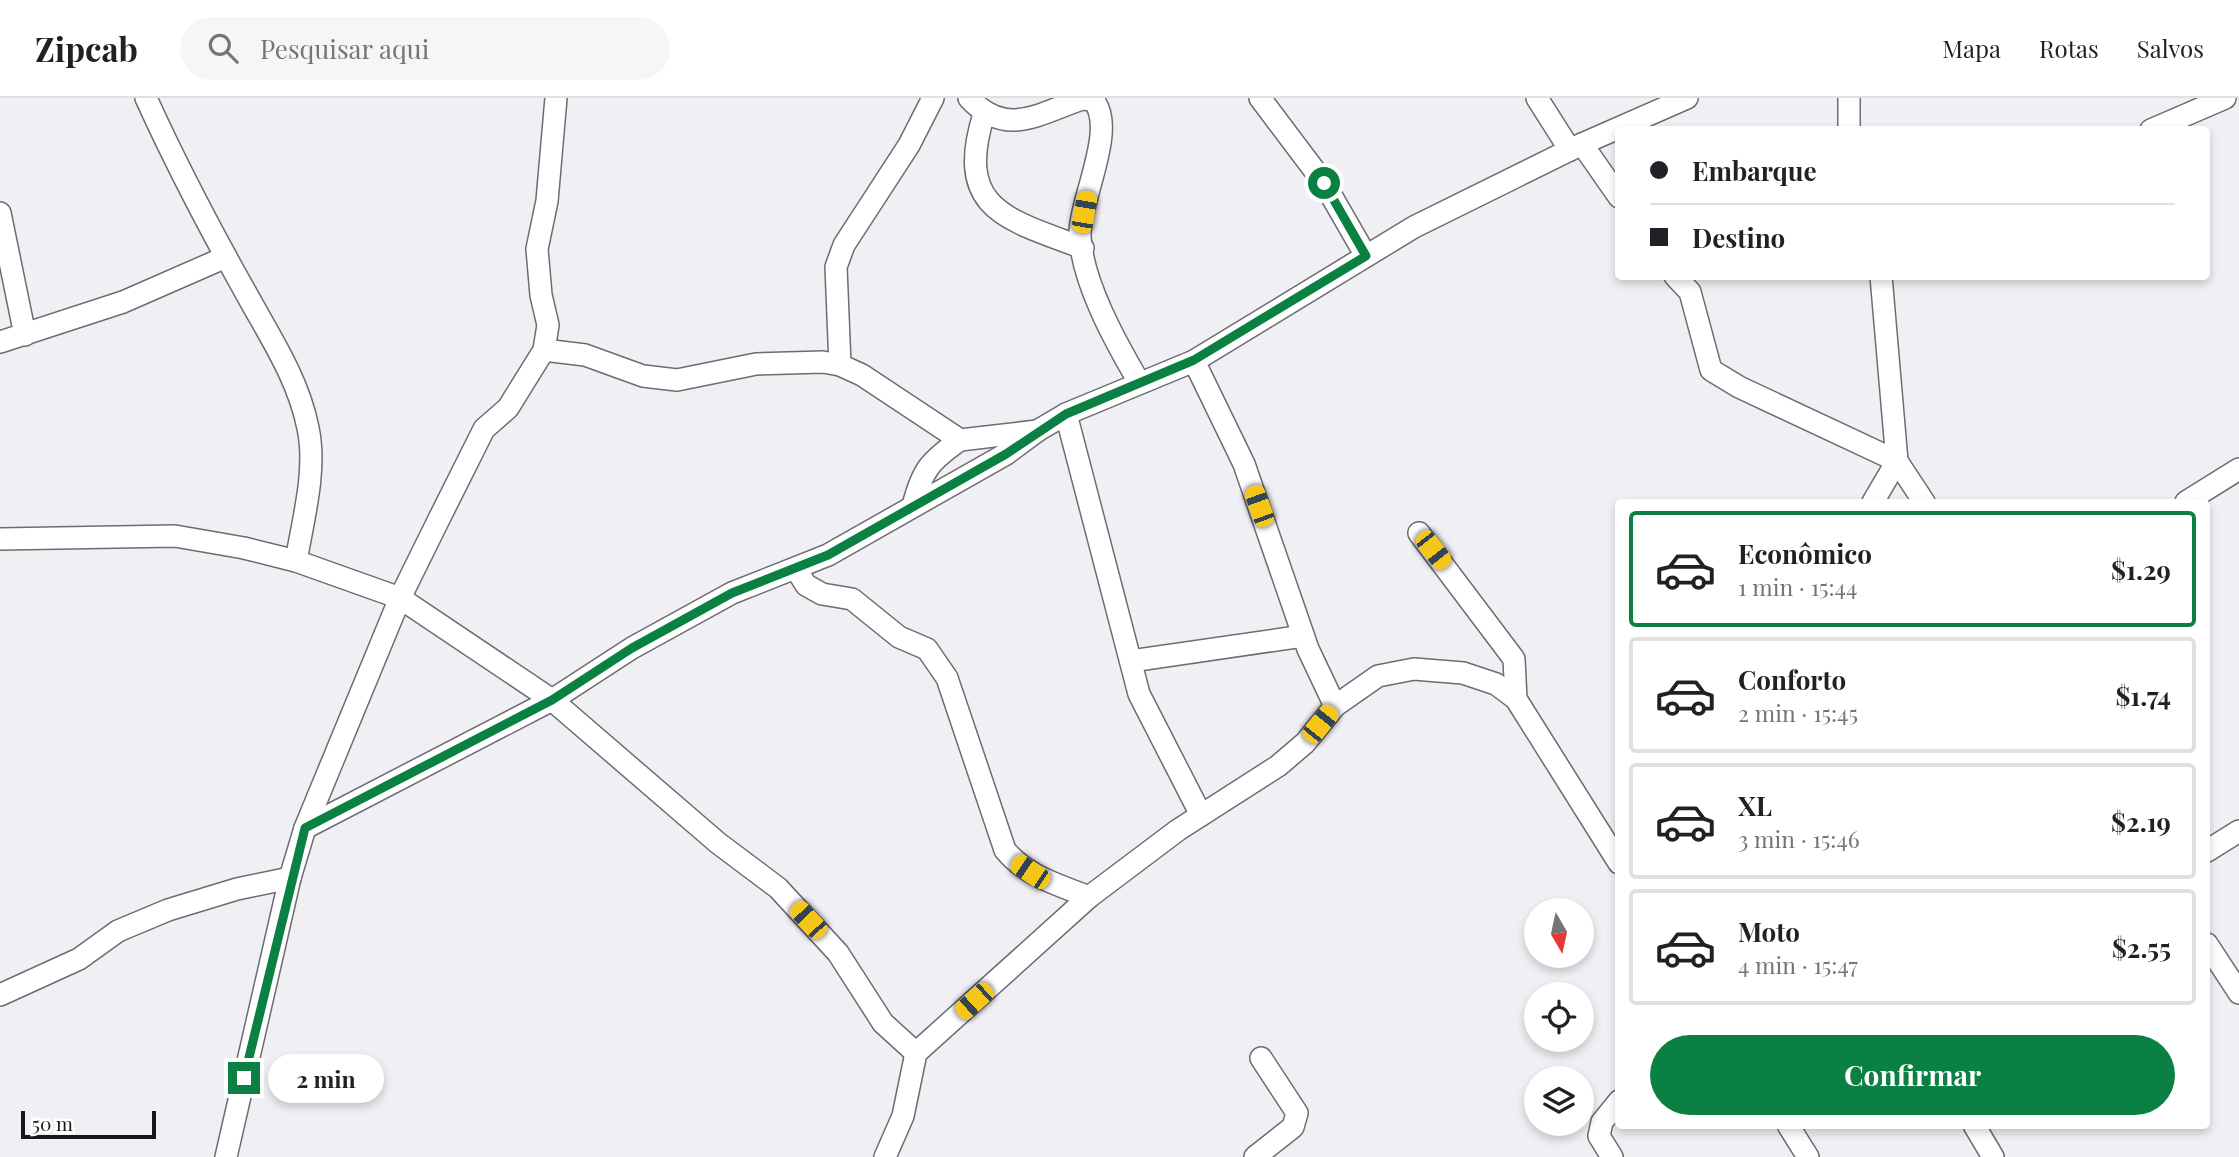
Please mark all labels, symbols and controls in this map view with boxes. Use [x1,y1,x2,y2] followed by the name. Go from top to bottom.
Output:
[180,17,670,80] search box
[35,26,138,70] text: Zipcab
[204,29,242,67] icon: search
[260,31,429,66] text: Pesquisar aqui
[1942,32,2001,64] text: Mapa
[2039,32,2099,64] text: Rotas
[2137,32,2204,64] text: Salvos
[1692,153,1817,188] text: Embarque
[1308,167,1340,199] route start
[1071,189,1098,235] car
[1692,220,1785,255] text: Destino
[1242,483,1277,529] car
[1412,527,1455,573] car
[1738,536,1872,571] text: Econômico
[1654,538,1717,601] icon: car
[2111,552,2171,587] text: $1.29
[1738,571,1857,602] text: 1 min · 15:44
[1738,662,1846,697] text: Conforto
[1654,664,1717,727] icon: car
[2115,678,2171,713] text: $1.74
[1738,697,1858,728] text: 2 min · 15:45
[1299,701,1342,747] car
[1738,788,1772,823] text: XL
[1654,790,1717,853] icon: car
[2111,804,2171,839] text: $2.19
[1738,823,1860,854] text: 3 min · 15:46
[1007,852,1054,892] car
[786,897,831,943] car
[1524,898,1594,968] north arrow
[1524,898,1594,1136] map controls
[1738,914,1800,949] text: Moto
[1654,916,1717,979] icon: car
[2112,930,2171,965] text: $2.55
[1738,949,1858,980] text: 4 min · 15:47
[952,979,997,1023] car
[1524,982,1594,1052] button: locate
[1650,1035,2175,1115] button: Confirmar
[268,1054,384,1102] callout: 2 min
[228,1062,260,1094] route end
[296,1063,356,1094] text: 2 min
[1524,1066,1594,1136] button: layers
[21,1108,156,1140] scale bar
[32,1110,73,1136] text: 50 m

